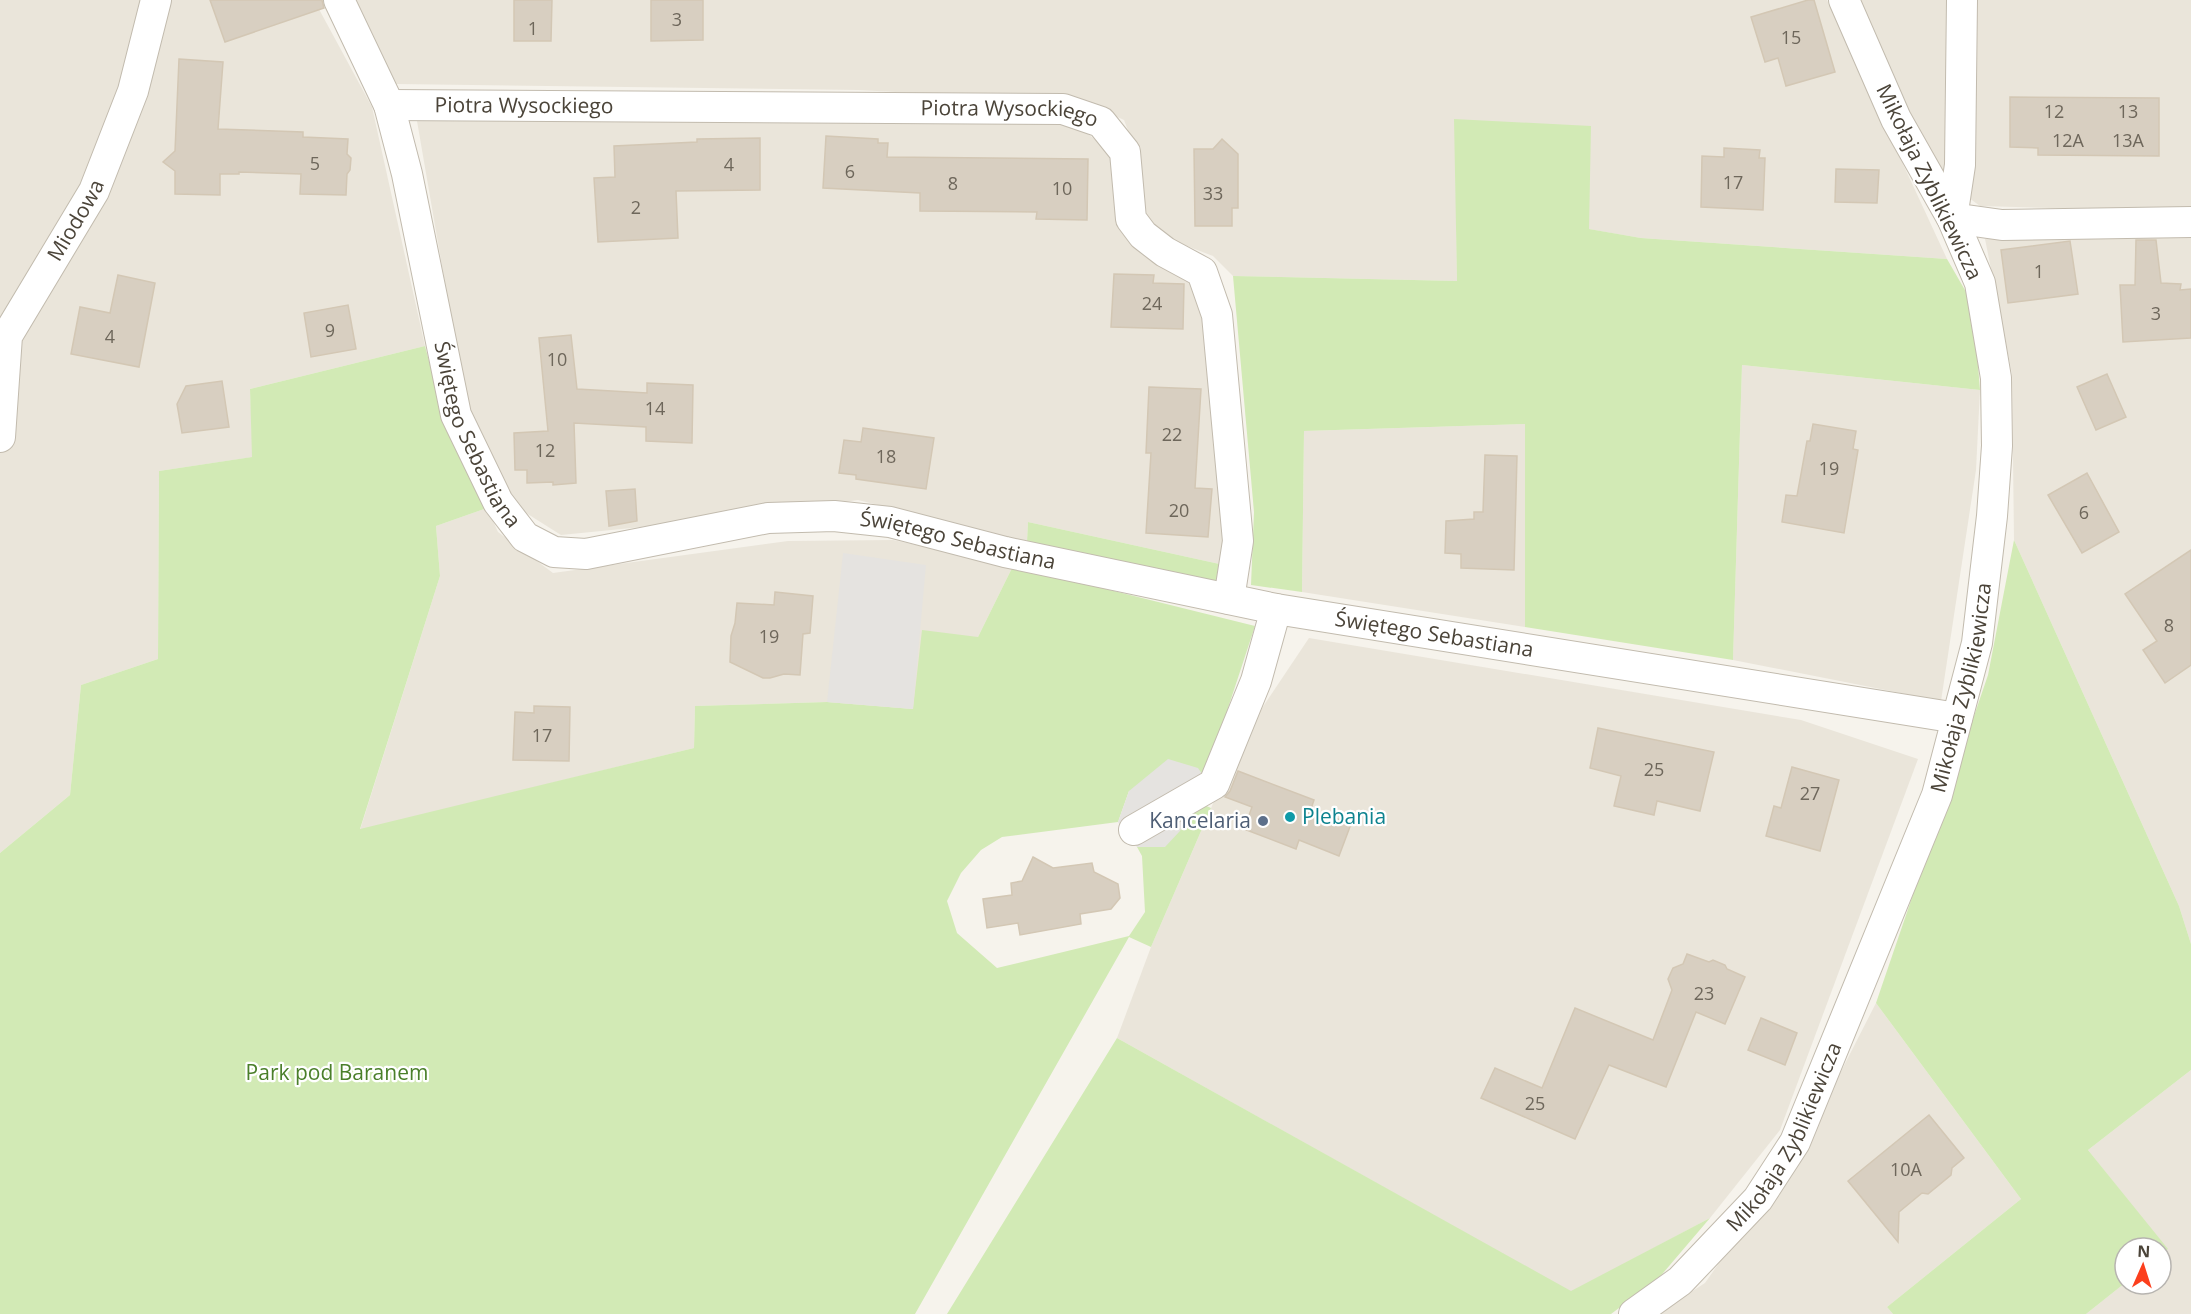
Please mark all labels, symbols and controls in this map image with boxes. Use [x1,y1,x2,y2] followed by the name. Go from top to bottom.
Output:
[672,7,682,31] house number: 3
[528,16,538,40] house number: 1
[1781,25,1801,49] house number: 15
[1870,79,1990,284] street label: Mikołaja Zyblikiewicza
[435,90,613,119] street label: Piotra Wysockiego
[921,93,1102,133] street label: Piotra Wysockiego
[2044,99,2064,123] house number: 12
[2118,99,2138,123] house number: 13
[2052,128,2085,152] house number: 12A
[2112,128,2145,152] house number: 13A
[310,151,320,175] house number: 5
[724,152,734,176] house number: 4
[845,159,855,183] house number: 6
[1723,170,1743,194] house number: 17
[948,171,958,195] house number: 8
[40,175,110,266] street label: Miodowa
[1052,176,1072,200] house number: 10
[1203,181,1223,205] house number: 33
[631,195,641,219] house number: 2
[2034,259,2044,283] house number: 1
[1142,291,1162,315] house number: 24
[2151,301,2161,325] house number: 3
[325,318,335,342] house number: 9
[105,324,115,348] house number: 4
[428,339,528,533] street label: Świętego Sebastiana
[547,347,567,371] house number: 10
[645,396,665,420] house number: 14
[1162,422,1182,446] house number: 22
[535,438,555,462] house number: 12
[876,444,896,468] house number: 18
[1819,456,1839,480] house number: 19
[1169,498,1189,522] house number: 20
[2079,500,2089,524] house number: 6
[859,504,1059,575] street label: Świętego Sebastiana
[1923,581,1997,795] street label: Mikołaja Zyblikiewicza
[1333,604,1536,663] street label: Świętego Sebastiana
[2164,613,2174,637] house number: 8
[759,624,779,648] house number: 19
[532,723,552,747] house number: 17
[1644,757,1664,781] house number: 25
[1800,781,1820,805] house number: 27
[1302,802,1386,830] place label: Plebania
[1149,806,1251,834] place label: Kancelaria
[1283,810,1297,824] marker: Plebania
[1256,814,1270,828] marker: Kancelaria
[1694,981,1714,1005] house number: 23
[1719,1038,1847,1237] street label: Mikołaja Zyblikiewicza
[246,1058,428,1086] park label: Park pod Baranem
[1525,1091,1545,1115] house number: 25
[1890,1157,1923,1181] house number: 10A
[2113,1236,2173,1296] north arrow
[2137,1240,2151,1262] text: N

